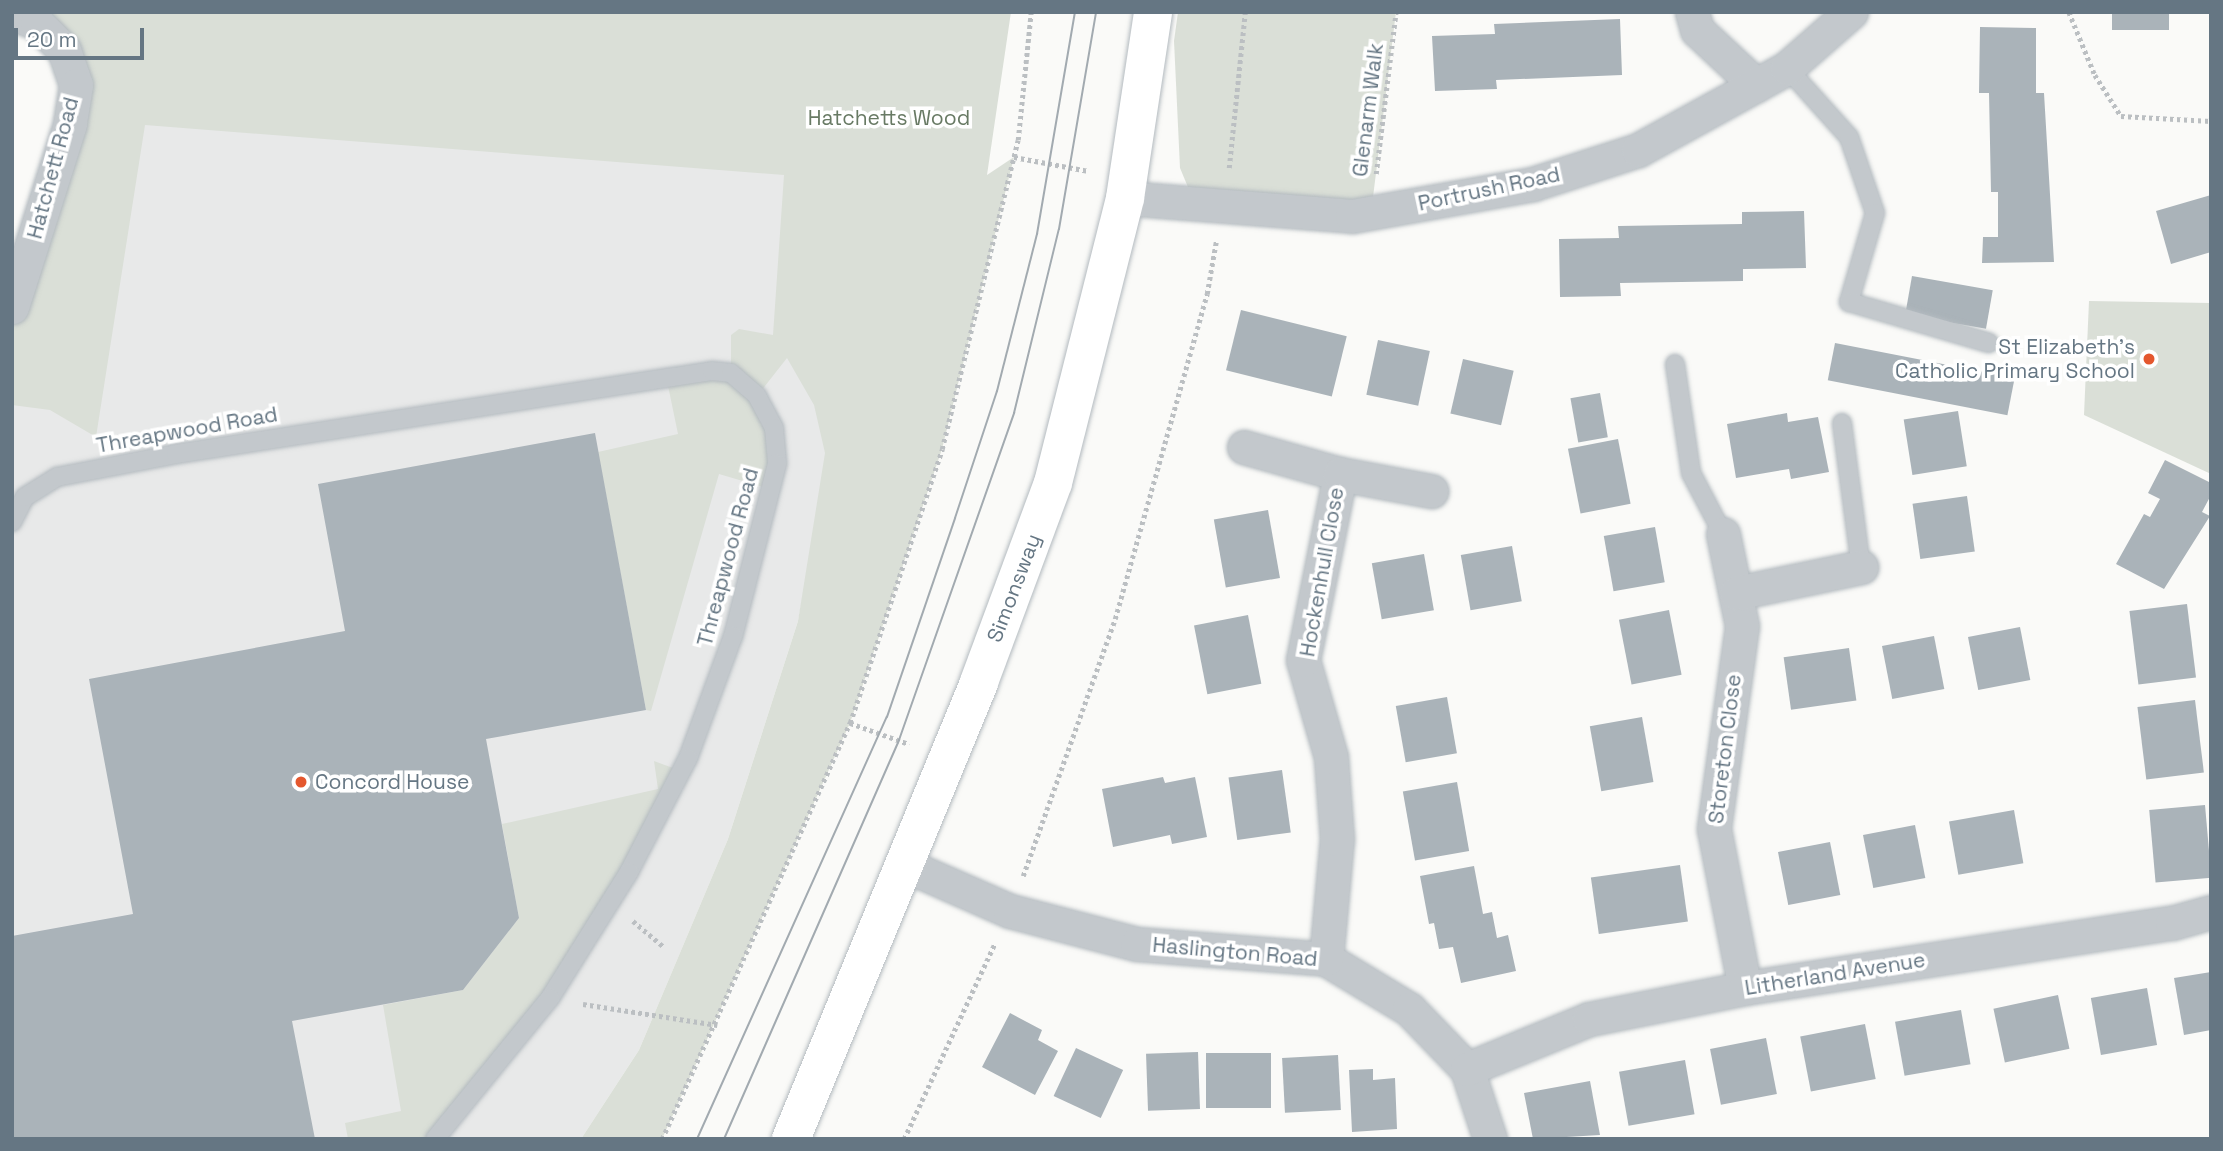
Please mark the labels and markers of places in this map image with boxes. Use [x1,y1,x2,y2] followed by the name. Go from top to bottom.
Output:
[1895,334,2135,384] place label: St Elizabeth's Catholic Primary School
[2141,351,2157,367] marker: St Elizabeth's Catholic Primary School
[315,769,469,795] place label: Concord House
[293,774,309,790] marker: Concord House

